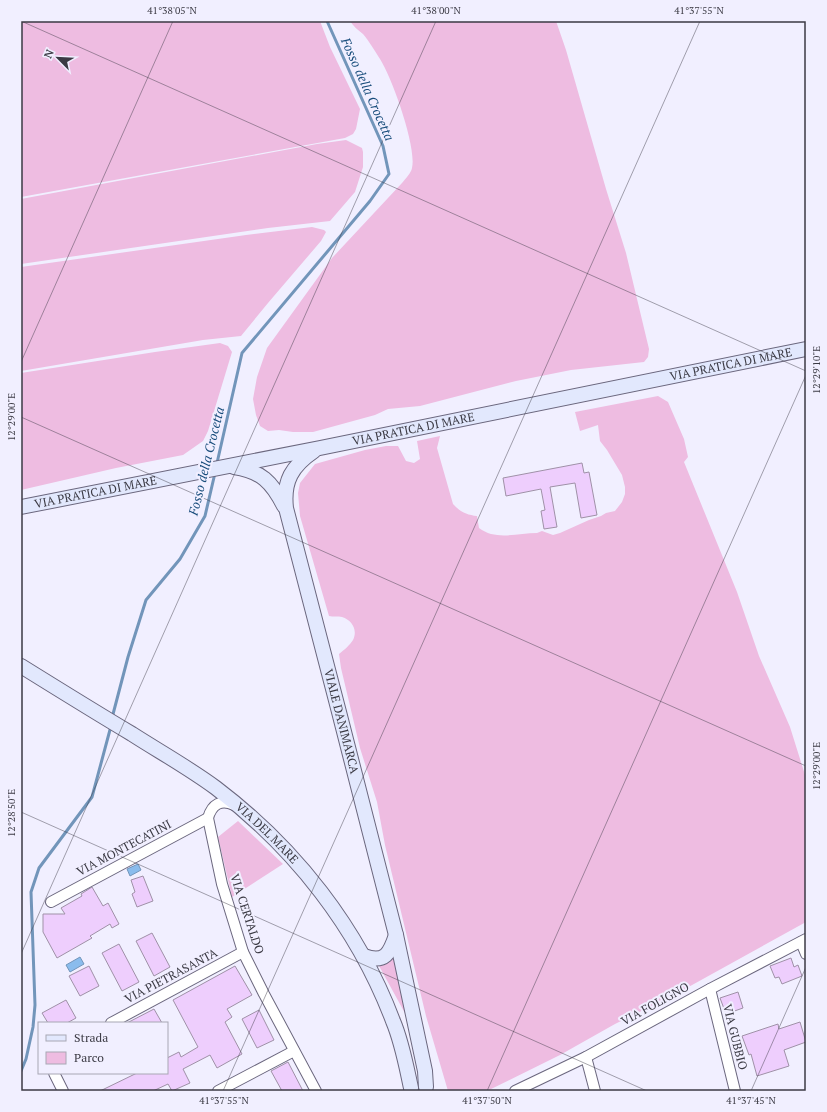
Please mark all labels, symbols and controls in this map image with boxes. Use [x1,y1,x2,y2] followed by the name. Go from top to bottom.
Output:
[147,4,197,17] text: 41°38'05"N
[411,4,461,17] text: 41°38'00"N
[674,4,724,17] text: 41°37'55"N
[337,34,399,144] water label: Fosso della Crocetta
[38,38,78,78] north arrow
[41,47,57,61] text: N
[668,344,793,384] street label: VIA PRATICA DI MARE
[810,346,823,394] text: 12°29'10"E
[5,393,18,441] text: 12°29'00"E
[184,405,228,518] water label: Fosso della Crocetta
[351,409,476,448] street label: VIA PRATICA DI MARE
[33,472,158,511] street label: VIA PRATICA DI MARE
[321,667,363,776] street label: VIALE DANIMARCA
[810,742,823,790] text: 12°29'00"E
[5,789,18,837] text: 12°28'50"E
[233,799,302,866] street label: VIA DEL MARE
[74,816,174,879] street label: VIA MONTECATINI
[227,872,268,956] street label: VIA CERTALDO
[122,944,220,1006] street label: VIA PIETRASANTA
[618,979,691,1028] street label: VIA FOLIGNO
[720,1002,751,1072] street label: VIA GUBBIO
[38,1022,168,1074] legend
[74,1030,108,1045] text: Strada
[74,1050,104,1065] text: Parco
[199,1094,249,1107] text: 41°37'55"N
[462,1094,512,1107] text: 41°37'50"N
[726,1094,776,1107] text: 41°37'45"N

